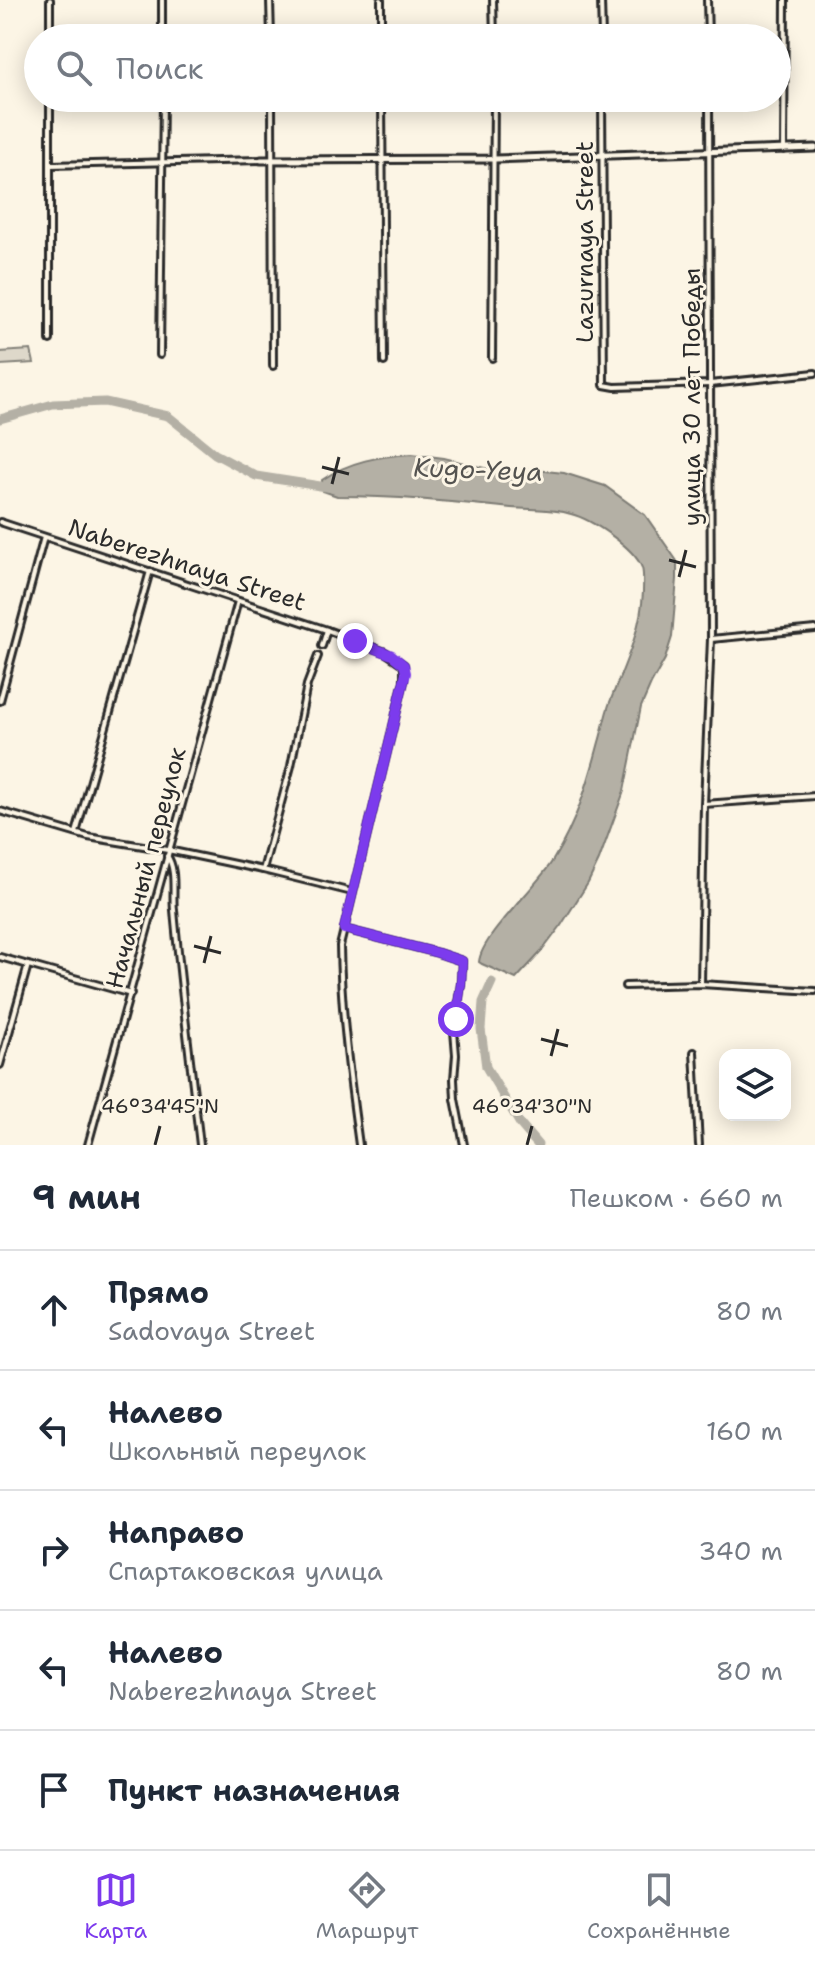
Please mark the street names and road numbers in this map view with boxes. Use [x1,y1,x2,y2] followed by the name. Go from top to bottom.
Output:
[569,141,601,343] street label: Lazurnaya Street
[676,268,708,526] street label: улица 30 лет Победы
[64,511,310,619] street label: Naberezhnaya Street
[98,744,194,992] street label: Начальный переулок

